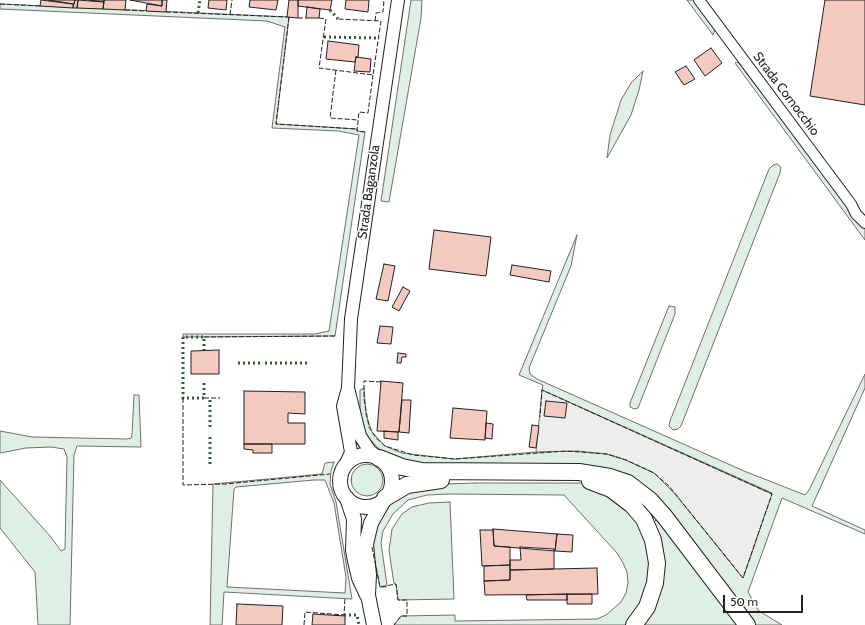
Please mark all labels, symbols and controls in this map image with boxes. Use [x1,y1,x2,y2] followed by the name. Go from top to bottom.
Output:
[750,49,822,139] street label: Strada Cornocchio
[355,144,383,240] street label: Strada Baganzola
[725,587,805,613] scale bar
[730,594,758,609] text: 50 m

